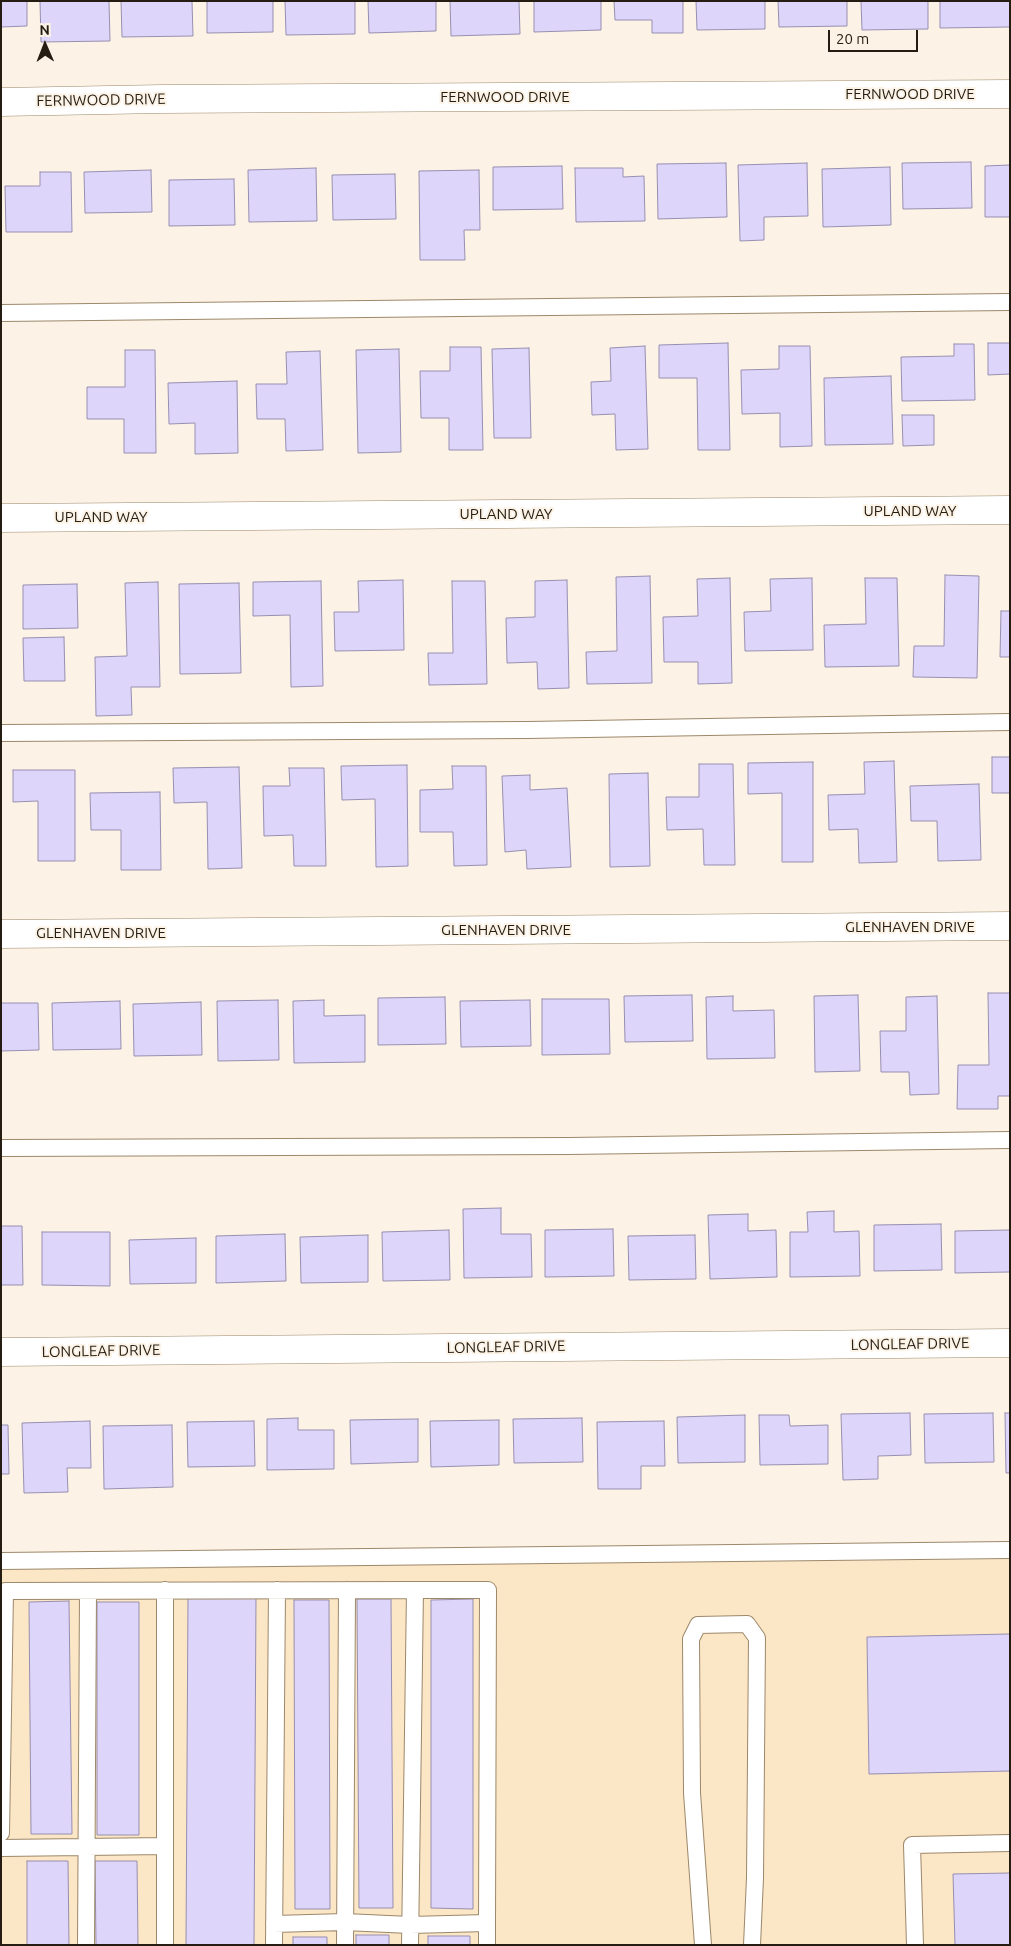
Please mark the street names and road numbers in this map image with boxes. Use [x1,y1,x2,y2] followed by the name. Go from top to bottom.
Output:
[845,85,975,103] street label: FERNWOOD DRIVE
[440,88,570,106] street label: FERNWOOD DRIVE
[36,90,166,110] street label: FERNWOOD DRIVE
[864,502,956,520] street label: UPLAND WAY
[460,505,552,523] street label: UPLAND WAY
[55,508,147,526] street label: UPLAND WAY
[845,918,975,936] street label: GLENHAVEN DRIVE
[441,921,571,939] street label: GLENHAVEN DRIVE
[36,924,166,942] street label: GLENHAVEN DRIVE
[851,1334,969,1354] street label: LONGLEAF DRIVE
[447,1337,565,1357] street label: LONGLEAF DRIVE
[42,1341,160,1361] street label: LONGLEAF DRIVE

